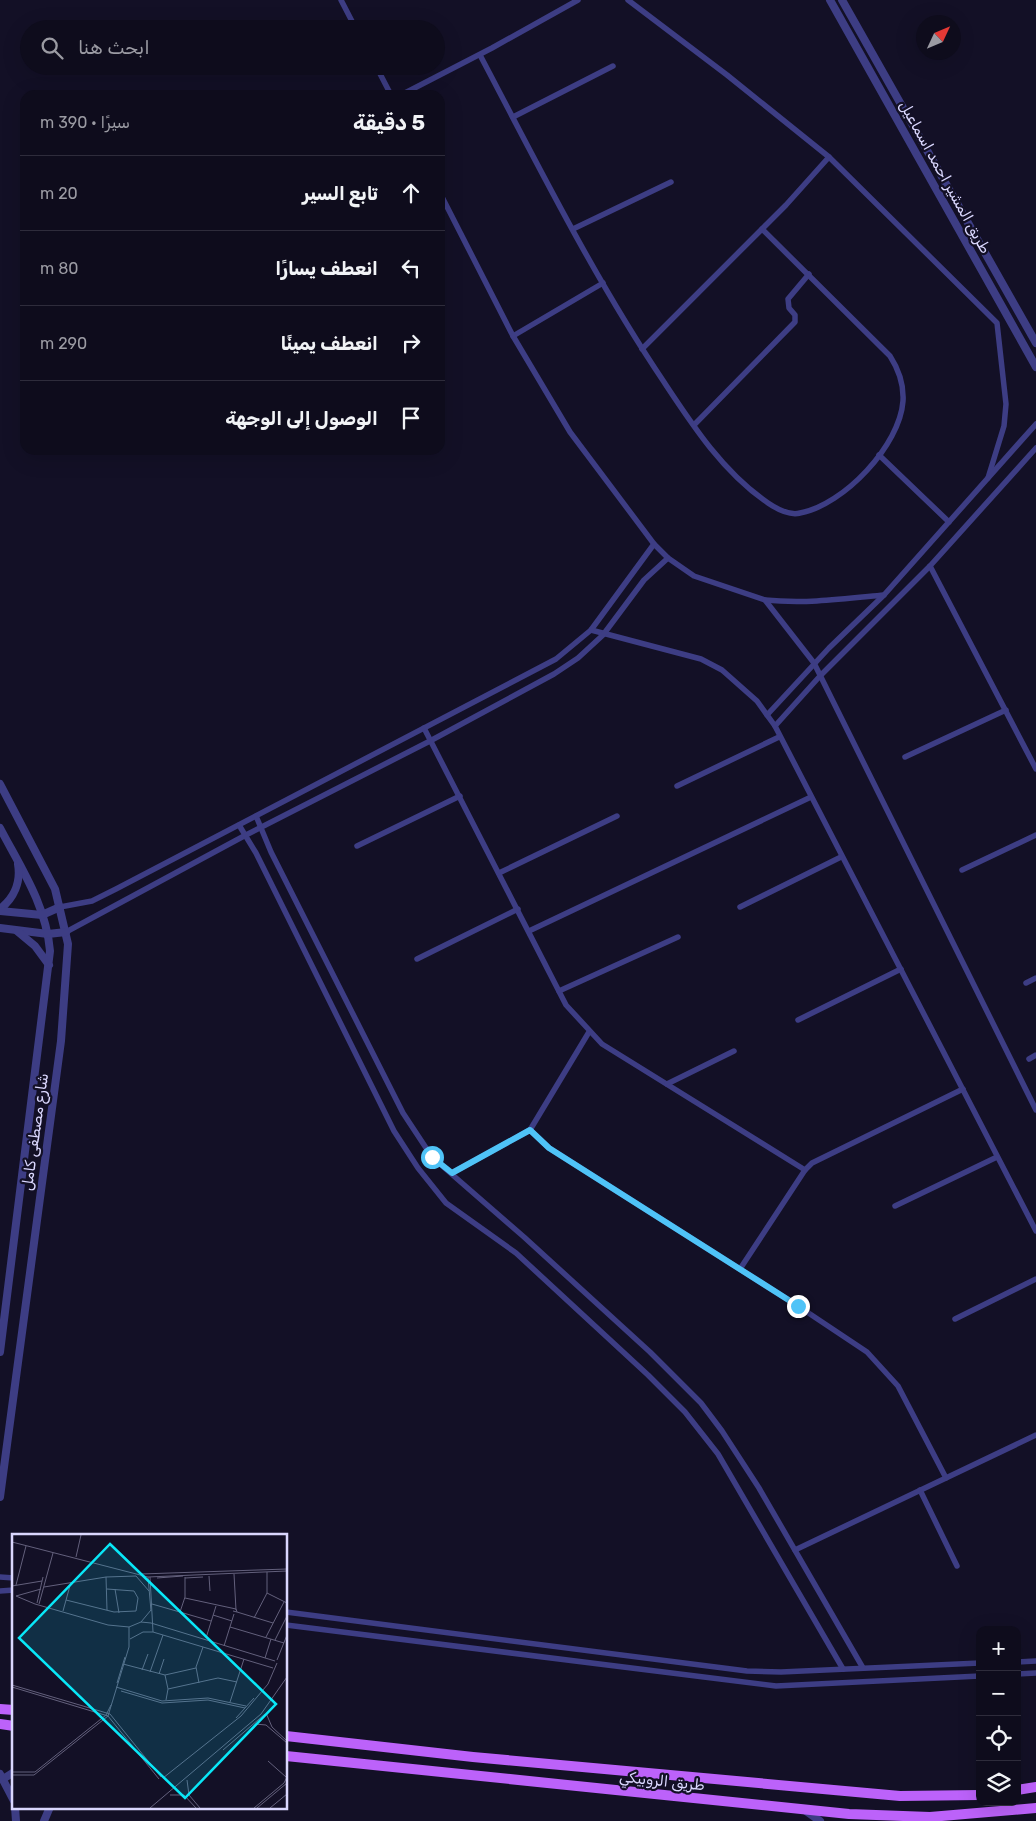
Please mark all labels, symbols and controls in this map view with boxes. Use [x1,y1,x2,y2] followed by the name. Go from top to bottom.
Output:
[916,15,961,60] north arrow
[20,20,445,75] search box
[38,34,66,62] icon: search
[78,36,150,59] text: ابحث هنا
[895,97,995,257] street label: طريق المشير احمد اسماعيل
[353,110,425,135] text: 5 دقيقة
[40,113,130,132] text: سيرًا · 390 m
[397,179,425,207] icon: ahead
[302,182,378,205] text: تابع السير
[40,184,78,203] text: 20 m
[397,254,425,282] icon: left
[275,257,378,280] text: انعطف يسارًا
[40,259,79,278] text: 80 m
[397,329,425,357] icon: right
[281,332,378,355] text: انعطف يمينًا
[40,334,87,353] text: 290 m
[397,404,425,432] icon: arrive
[225,407,378,430] text: الوصول إلى الوجهة
[18,1072,54,1192] street label: شارع مصطفى كامل
[421,1146,444,1169] route start
[787,1295,810,1318] route end
[12,1534,288,1808] inset map
[976,1626,1021,1806] map controls
[976,1626,1021,1671] button: +
[976,1671,1021,1716] button: −
[976,1716,1021,1761] button: locate
[976,1761,1021,1806] button: layers
[618,1768,706,1797] street label: طريق الروبيكي

